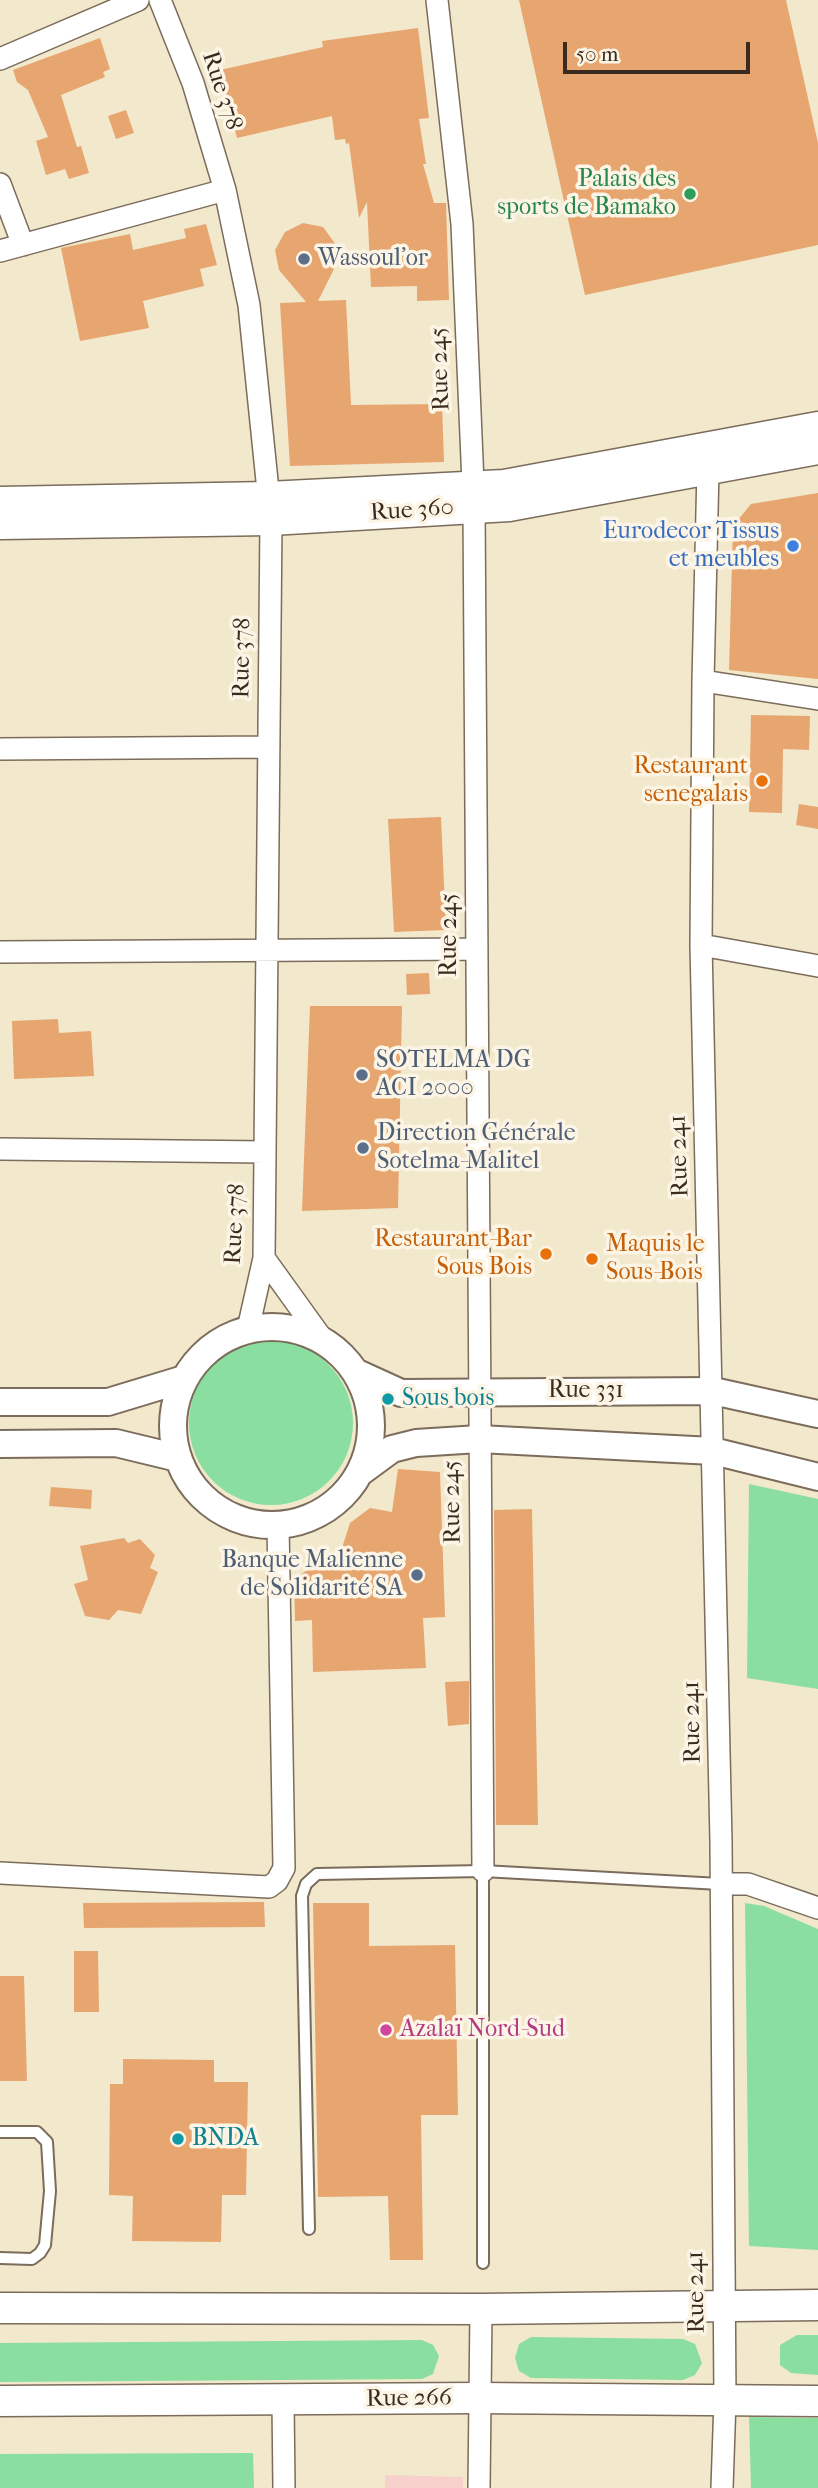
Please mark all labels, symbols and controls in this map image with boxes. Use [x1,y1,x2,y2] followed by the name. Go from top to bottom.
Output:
[566,28,753,72] scale bar
[576,42,619,66] text: 50 m
[195,48,247,134] street label: Rue 378
[497,166,676,222] place label: Palais des sports de Bamako
[682,186,698,202] marker: Palais des sports de Bamako
[318,245,428,273] place label: Wassoul'or
[296,251,312,267] marker: Wassoul'or
[425,327,457,411] street label: Rue 245
[369,494,455,528] street label: Rue 360
[603,518,779,574] place label: Eurodecor Tissus et meubles
[785,538,801,554] marker: Eurodecor Tissus et meubles
[228,617,258,699] street label: Rue 378
[633,753,748,809] place label: Restaurant senegalais
[754,773,770,789] marker: Restaurant senegalais
[436,893,464,977] street label: Rue 245
[376,1047,531,1103] place label: SOTELMA DG ACI 2000
[354,1067,370,1083] marker: SOTELMA DG ACI 2000
[664,1114,696,1198] street label: Rue 241
[377,1120,576,1176] place label: Direction Générale Sotelma-Malitel
[355,1140,371,1156] marker: Direction Générale Sotelma-Malitel
[220,1183,252,1265] street label: Rue 378
[374,1226,532,1282] place label: Restaurant-Bar Sous Bois
[606,1231,705,1287] place label: Maquis le Sous-Bois
[538,1246,554,1262] marker: Restaurant-Bar Sous Bois
[584,1251,600,1267] marker: Maquis le Sous-Bois
[548,1377,624,1405] street label: Rue 331
[402,1385,494,1413] place label: Sous bois
[380,1391,396,1407] marker: Sous bois
[438,1460,468,1544] street label: Rue 245
[221,1547,403,1603] place label: Banque Malienne de Solidarité SA
[409,1567,425,1583] marker: Banque Malienne de Solidarité SA
[678,1680,708,1764] street label: Rue 241
[400,2016,565,2044] place label: Azalaï Nord-Sud
[378,2022,394,2038] marker: Azalaï Nord-Sud
[192,2125,259,2153] place label: BNDA
[170,2131,186,2147] marker: BNDA
[682,2250,712,2334] street label: Rue 241
[366,2384,452,2414] street label: Rue 266

